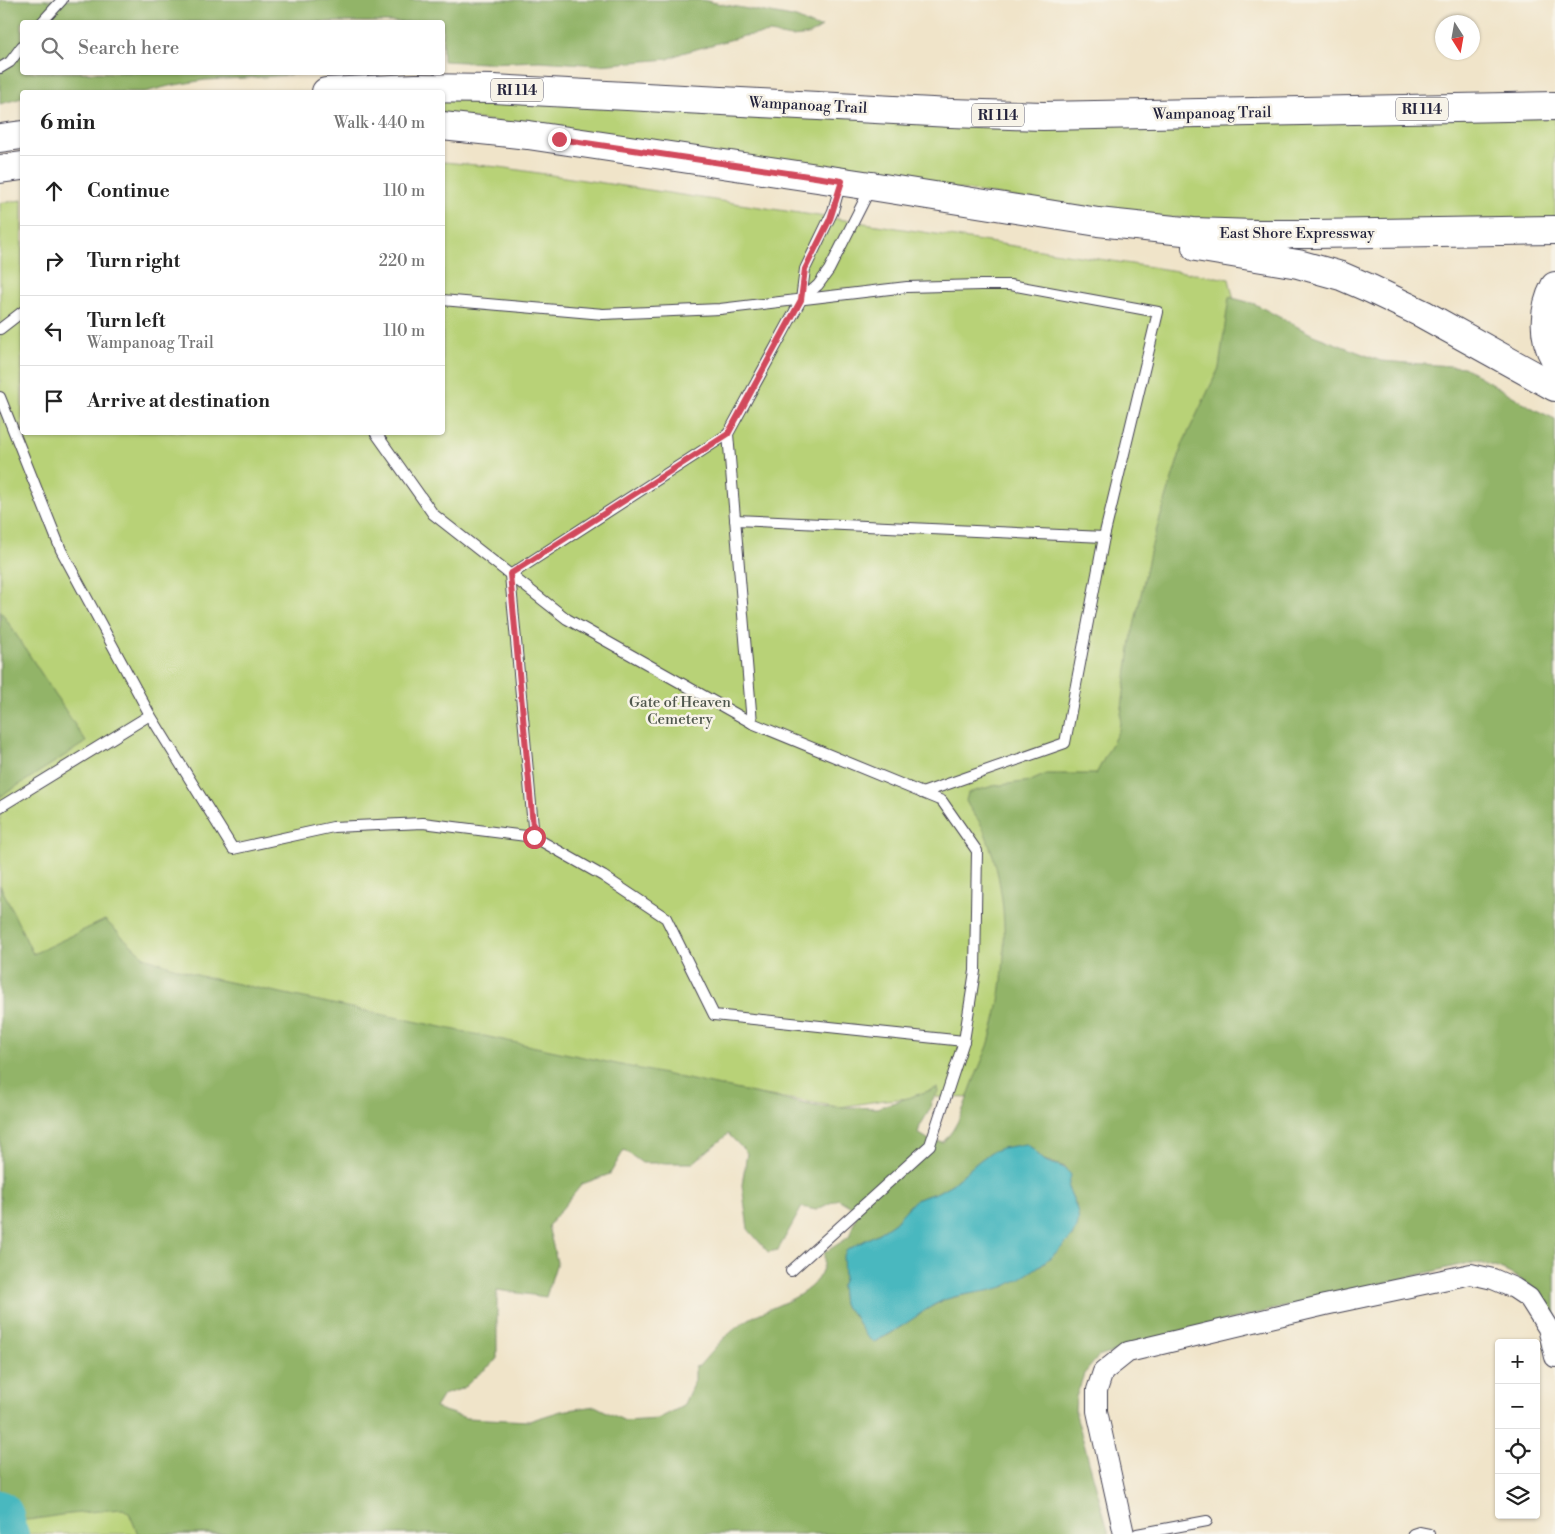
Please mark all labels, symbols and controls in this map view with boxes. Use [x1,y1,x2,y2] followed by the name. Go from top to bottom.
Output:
[1435,15,1480,60] north arrow
[20,20,445,75] search box
[38,34,66,62] icon: search
[78,36,179,60] text: Search here
[491,78,543,102] road number: RI 114
[747,93,868,118] street label: Wampanoag Trail
[1396,98,1448,120] road number: RI 114
[1151,103,1272,124] street label: Wampanoag Trail
[972,104,1024,126] road number: RI 114
[40,110,95,136] text: 6 min
[334,113,425,133] text: Walk · 440 m
[548,128,571,151] route end
[40,177,68,205] icon: ahead
[87,179,170,203] text: Continue
[383,181,425,201] text: 110 m
[1219,224,1375,243] street label: East Shore Expressway
[40,247,68,275] icon: right
[87,249,180,273] text: Turn right
[379,251,425,271] text: 220 m
[87,309,166,333] text: Turn left
[40,317,68,345] icon: left
[383,321,425,341] text: 110 m
[87,333,214,353] text: Wampanoag Trail
[40,387,68,415] icon: arrive
[87,389,270,413] text: Arrive at destination
[629,693,731,729] park label: Gate of Heaven Cemetery
[523,826,546,849] route start
[1495,1339,1540,1519] map controls
[1495,1339,1540,1384] button: +
[1495,1384,1540,1429] button: −
[1495,1429,1540,1474] button: locate
[1495,1474,1540,1519] button: layers

